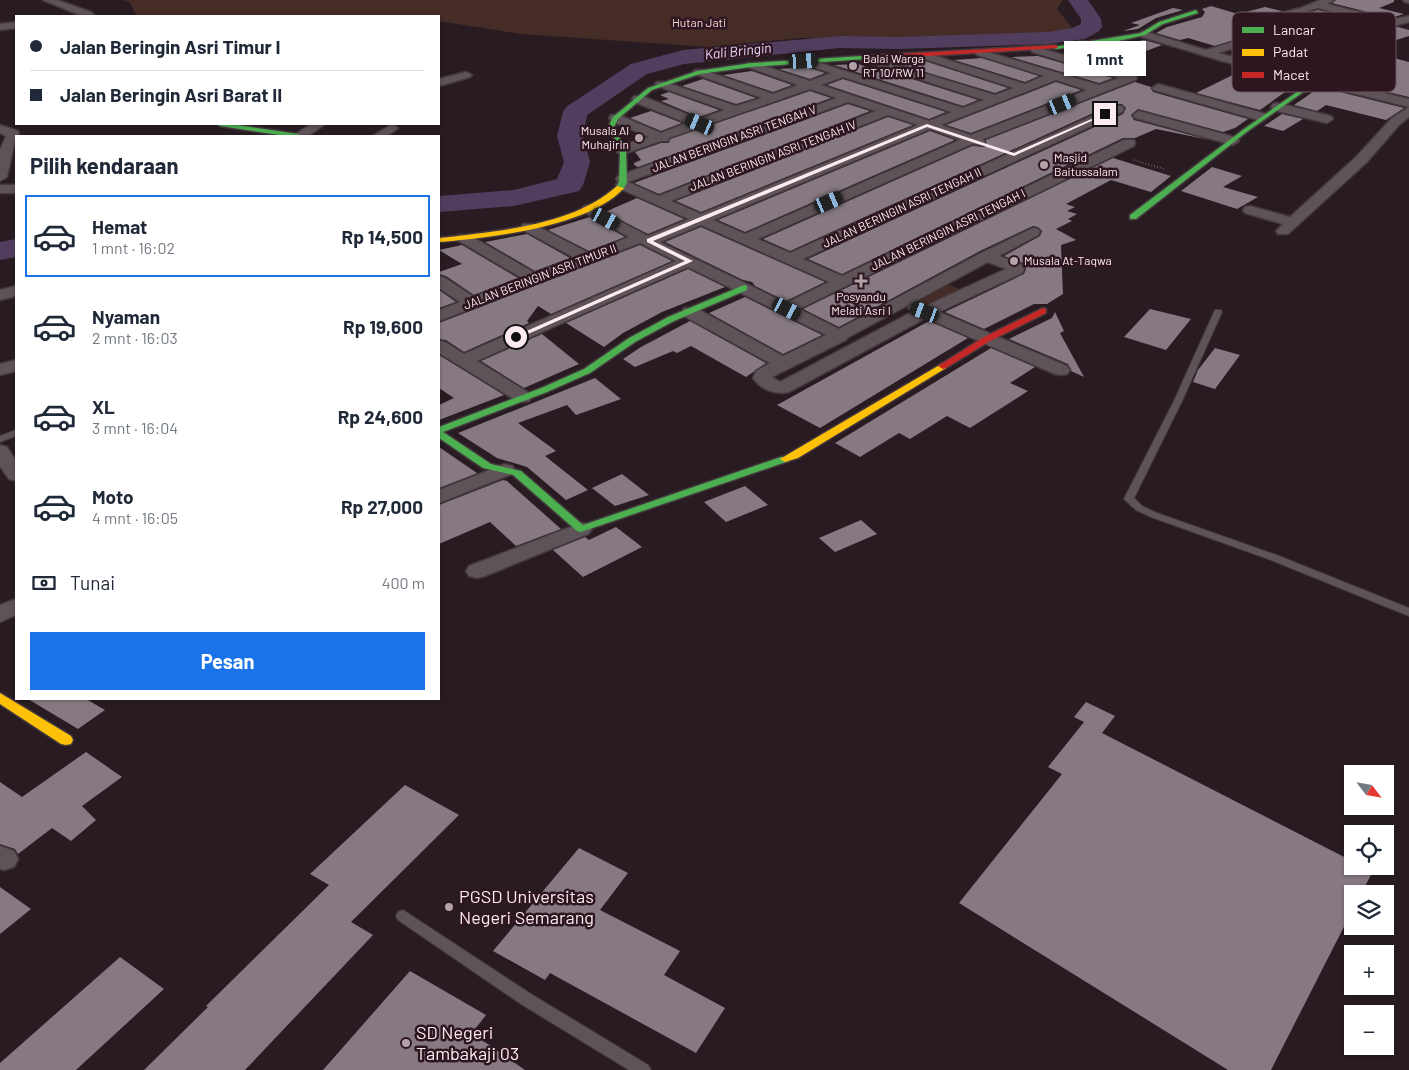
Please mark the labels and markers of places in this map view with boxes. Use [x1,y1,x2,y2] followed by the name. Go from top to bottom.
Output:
[863,51,924,79] place label: Balai Warga RT 10/RW 11
[847,60,859,72] marker: Balai Warga RT 10/RW 11
[581,123,629,151] place label: Musala Al Muhajirin
[633,132,645,144] marker: Musala Al Muhajirin
[1054,150,1118,178] place label: Masjid Baitussalam
[1038,159,1050,171] marker: Masjid Baitussalam
[1024,253,1112,267] place label: Musala At-Taqwa
[1008,255,1020,267] marker: Musala At-Taqwa
[854,274,868,288] marker: Posyandu Melati Asri I
[831,289,891,317] place label: Posyandu Melati Asri I
[459,885,594,928] place label: PGSD Universitas Negeri Semarang
[443,901,455,913] marker: PGSD Universitas Negeri Semarang
[416,1021,519,1064] place label: SD Negeri Tambakaji 03
[400,1037,412,1049] marker: SD Negeri Tambakaji 03

